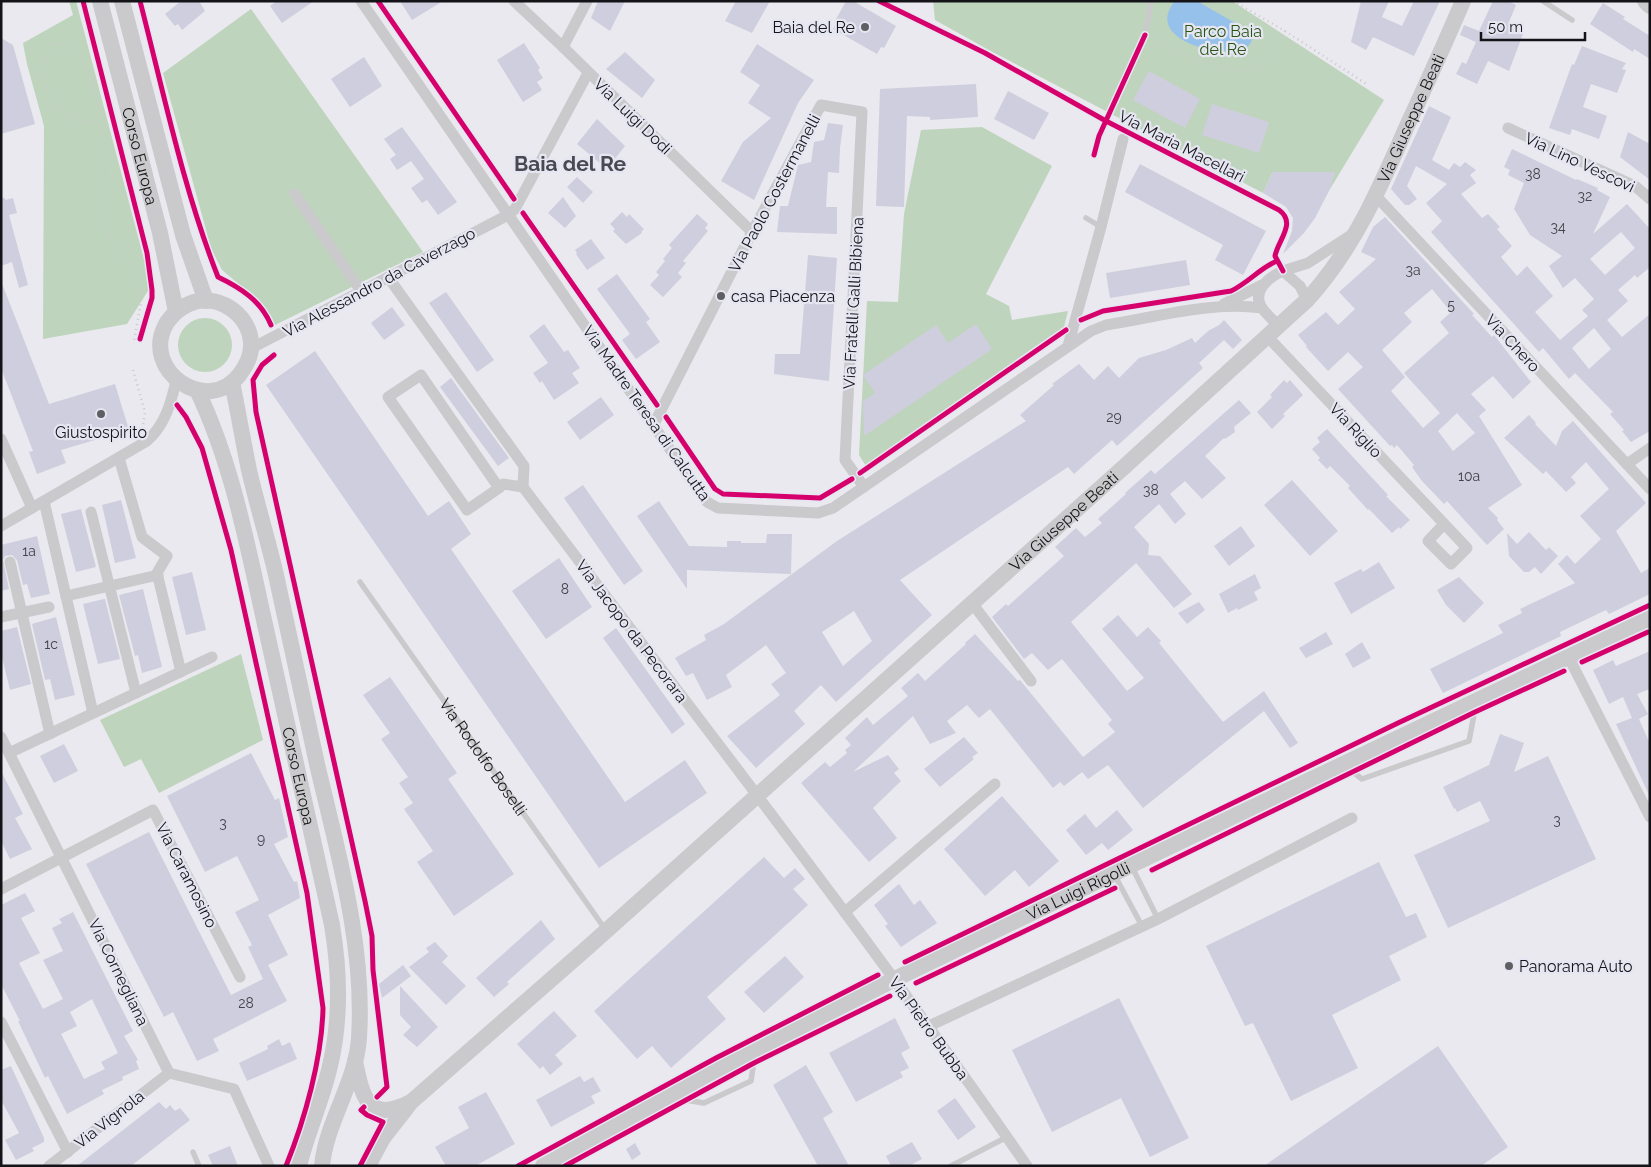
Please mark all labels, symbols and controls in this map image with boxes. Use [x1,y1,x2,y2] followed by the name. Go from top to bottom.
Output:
[1481,10,1585,42] scale bar
[772,18,855,37] place label: Baia del Re
[1488,18,1523,36] text: 50 m
[859,21,871,33] marker: Baia del Re
[1184,22,1262,59] park label: Parco Baia del Re
[1374,51,1449,186] street label: Via Giuseppe Beati
[590,74,676,158] street label: Via Luigi Dodi
[118,105,161,207] street label: Corso Europa
[1116,106,1248,186] street label: Via Maria Macellari
[725,111,824,275] street label: Via Paolo Costermanelli
[1522,129,1638,196] street label: Via Lino Vescovi
[514,151,627,176] district label: Baia del Re
[1525,166,1541,182] house number: 38
[1578,188,1592,204] house number: 32
[839,216,867,390] street label: Via Fratelli Galli Bibiena
[1550,219,1566,235] house number: 34
[280,224,479,341] street label: Via Alessandro da Caverzago
[1405,262,1421,278] house number: 3a
[731,287,835,306] place label: casa Piacenza
[715,290,727,302] marker: casa Piacenza
[1447,297,1455,313] house number: 5
[1481,311,1544,376] street label: Via Chero
[579,322,715,505] street label: Via Madre Teresa di Calcutta
[1325,399,1386,462] street label: Via Riglio
[95,408,107,420] marker: Giustospirito
[1106,409,1122,425] house number: 29
[55,423,147,442] place label: Giustospirito
[1006,468,1122,575] street label: Via Giuseppe Beati
[1458,468,1480,484] house number: 10a
[1143,482,1159,498] house number: 38
[22,543,36,559] house number: 1a
[572,556,691,706] street label: Via Jacopo da Pecorara
[561,581,569,597] house number: 8
[44,636,58,652] house number: 1c
[435,695,531,819] street label: Via Rodolfo Boselli
[278,725,318,827] street label: Corso Europa
[1553,812,1561,828] house number: 3
[219,815,227,831] house number: 3
[152,819,221,931] street label: Via Caramosino
[257,831,265,847] house number: 9
[1024,858,1133,924] street label: Via Luigi Rigolli
[84,916,153,1029] street label: Via Cornegliana
[1519,957,1633,976] place label: Panorama Auto
[1503,960,1515,972] marker: Panorama Auto
[885,973,972,1084] street label: Via Pietro Bubba
[238,995,254,1011] house number: 28
[71,1086,148,1152] street label: Via Vignola

